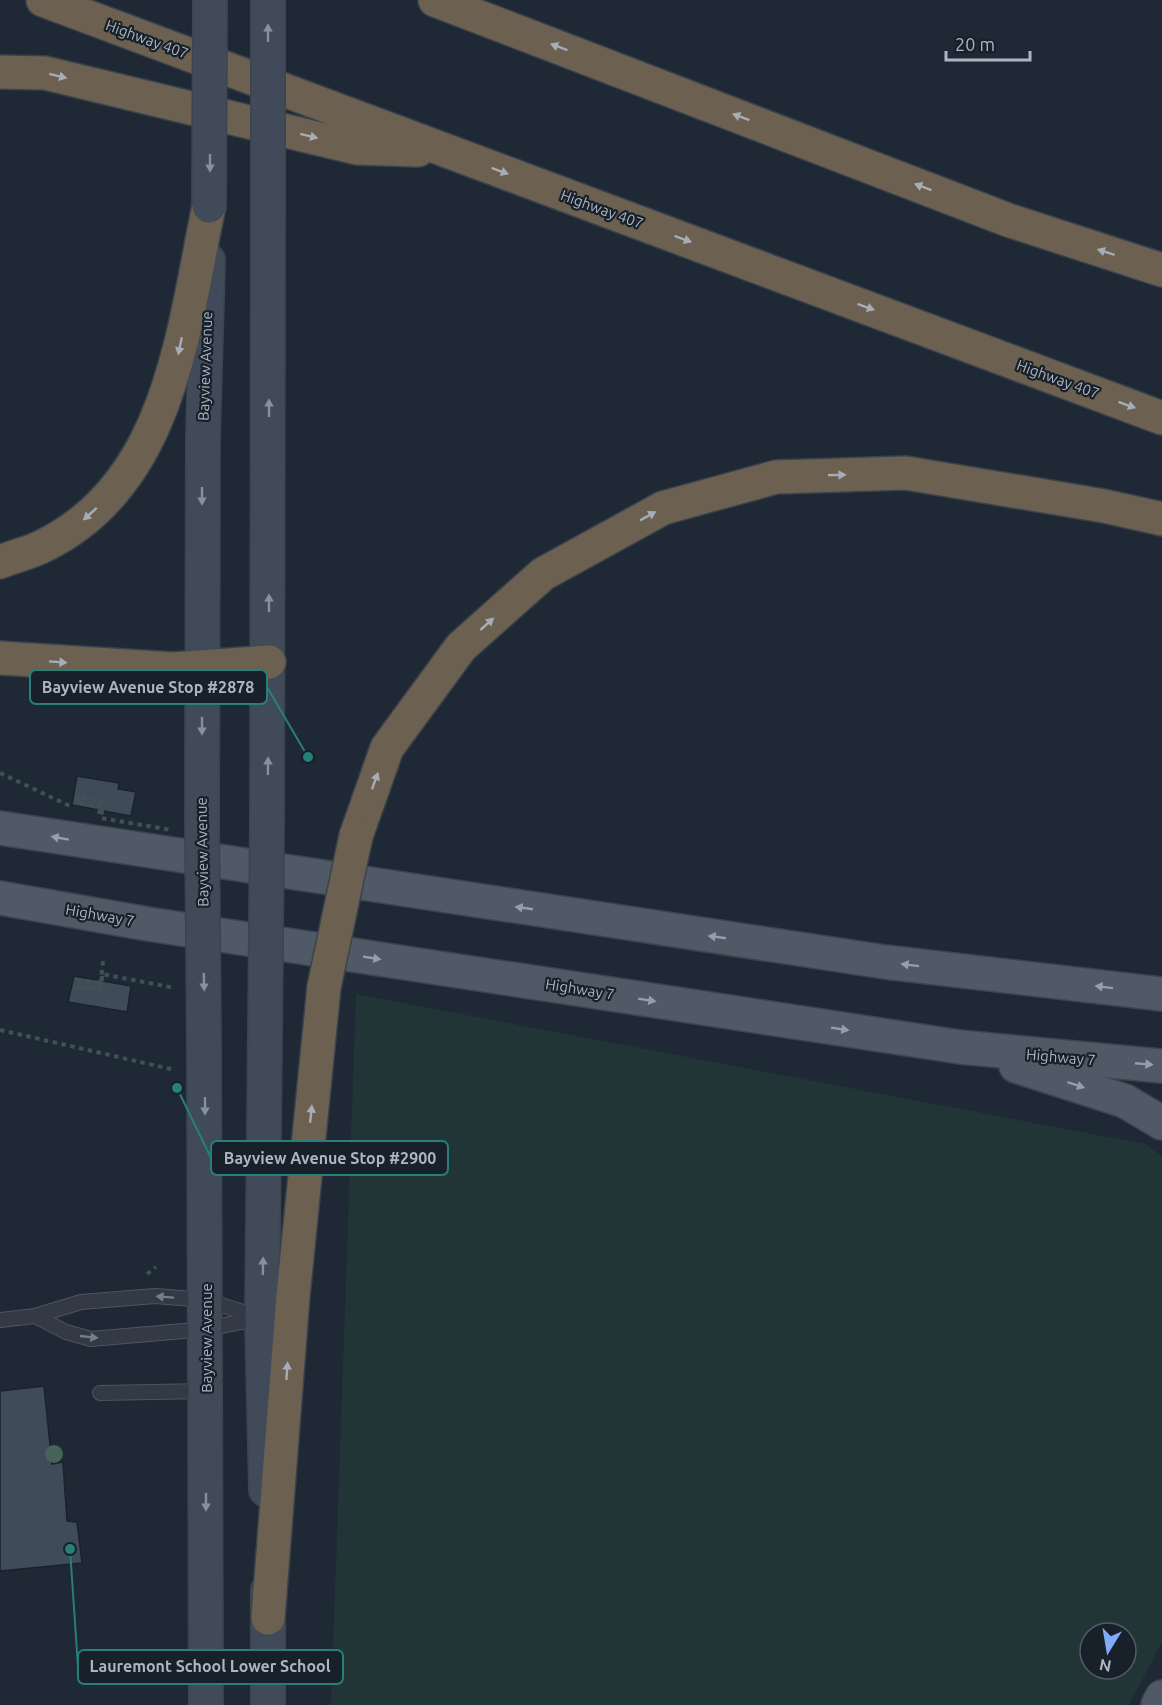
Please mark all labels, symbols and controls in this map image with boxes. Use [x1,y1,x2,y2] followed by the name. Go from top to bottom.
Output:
[103,16,191,62] street label: Highway 407
[263,23,273,42] one-way arrow
[946,24,1030,62] scale bar
[955,34,995,54] text: 20 m
[549,42,567,52] one-way arrow
[49,72,67,82] one-way arrow
[731,112,749,122] one-way arrow
[300,132,318,142] one-way arrow
[205,154,215,173] one-way arrow
[492,166,510,176] one-way arrow
[913,182,931,192] one-way arrow
[558,186,646,232] street label: Highway 407
[674,235,692,244] one-way arrow
[1097,247,1115,256] one-way arrow
[857,303,875,313] one-way arrow
[195,311,215,421] street label: Bayview Avenue
[174,336,184,355] one-way arrow
[1014,356,1102,402] street label: Highway 407
[264,399,274,418] one-way arrow
[1118,401,1136,410] one-way arrow
[828,470,847,480] one-way arrow
[197,486,207,505] one-way arrow
[82,507,97,521] one-way arrow
[640,511,657,521] one-way arrow
[264,594,274,613] one-way arrow
[479,617,495,630] one-way arrow
[49,657,68,666] one-way arrow
[30,670,267,704] callout: Bayview Avenue Stop #2878
[42,678,254,696] text: Bayview Avenue Stop #2878
[197,716,207,735] one-way arrow
[263,756,273,775] one-way arrow
[371,772,381,790] one-way arrow
[193,797,211,907] street label: Bayview Avenue
[50,833,69,842] one-way arrow
[64,901,136,929] street label: Highway 7
[515,903,534,912] one-way arrow
[708,932,727,941] one-way arrow
[362,953,381,962] one-way arrow
[901,960,920,969] one-way arrow
[199,973,209,992] one-way arrow
[544,975,616,1003] street label: Highway 7
[1094,983,1113,992] one-way arrow
[638,995,657,1004] one-way arrow
[831,1025,850,1034] one-way arrow
[1026,1045,1096,1069] street label: Highway 7
[1134,1059,1153,1069] one-way arrow
[1067,1081,1085,1090] one-way arrow
[200,1096,210,1115] one-way arrow
[306,1105,316,1124] one-way arrow
[211,1141,448,1175] callout: Bayview Avenue Stop #2900
[224,1149,436,1167] text: Bayview Avenue Stop #2900
[258,1256,268,1275] one-way arrow
[198,1283,215,1393] street label: Bayview Avenue
[155,1292,174,1302] one-way arrow
[80,1332,99,1341] one-way arrow
[282,1362,292,1381] one-way arrow
[201,1492,211,1511] one-way arrow
[1078,1621,1138,1681] north arrow
[78,1650,343,1684] callout: Lauremont School Lower School
[1098,1656,1113,1676] text: N
[90,1657,331,1675] text: Lauremont School Lower School

